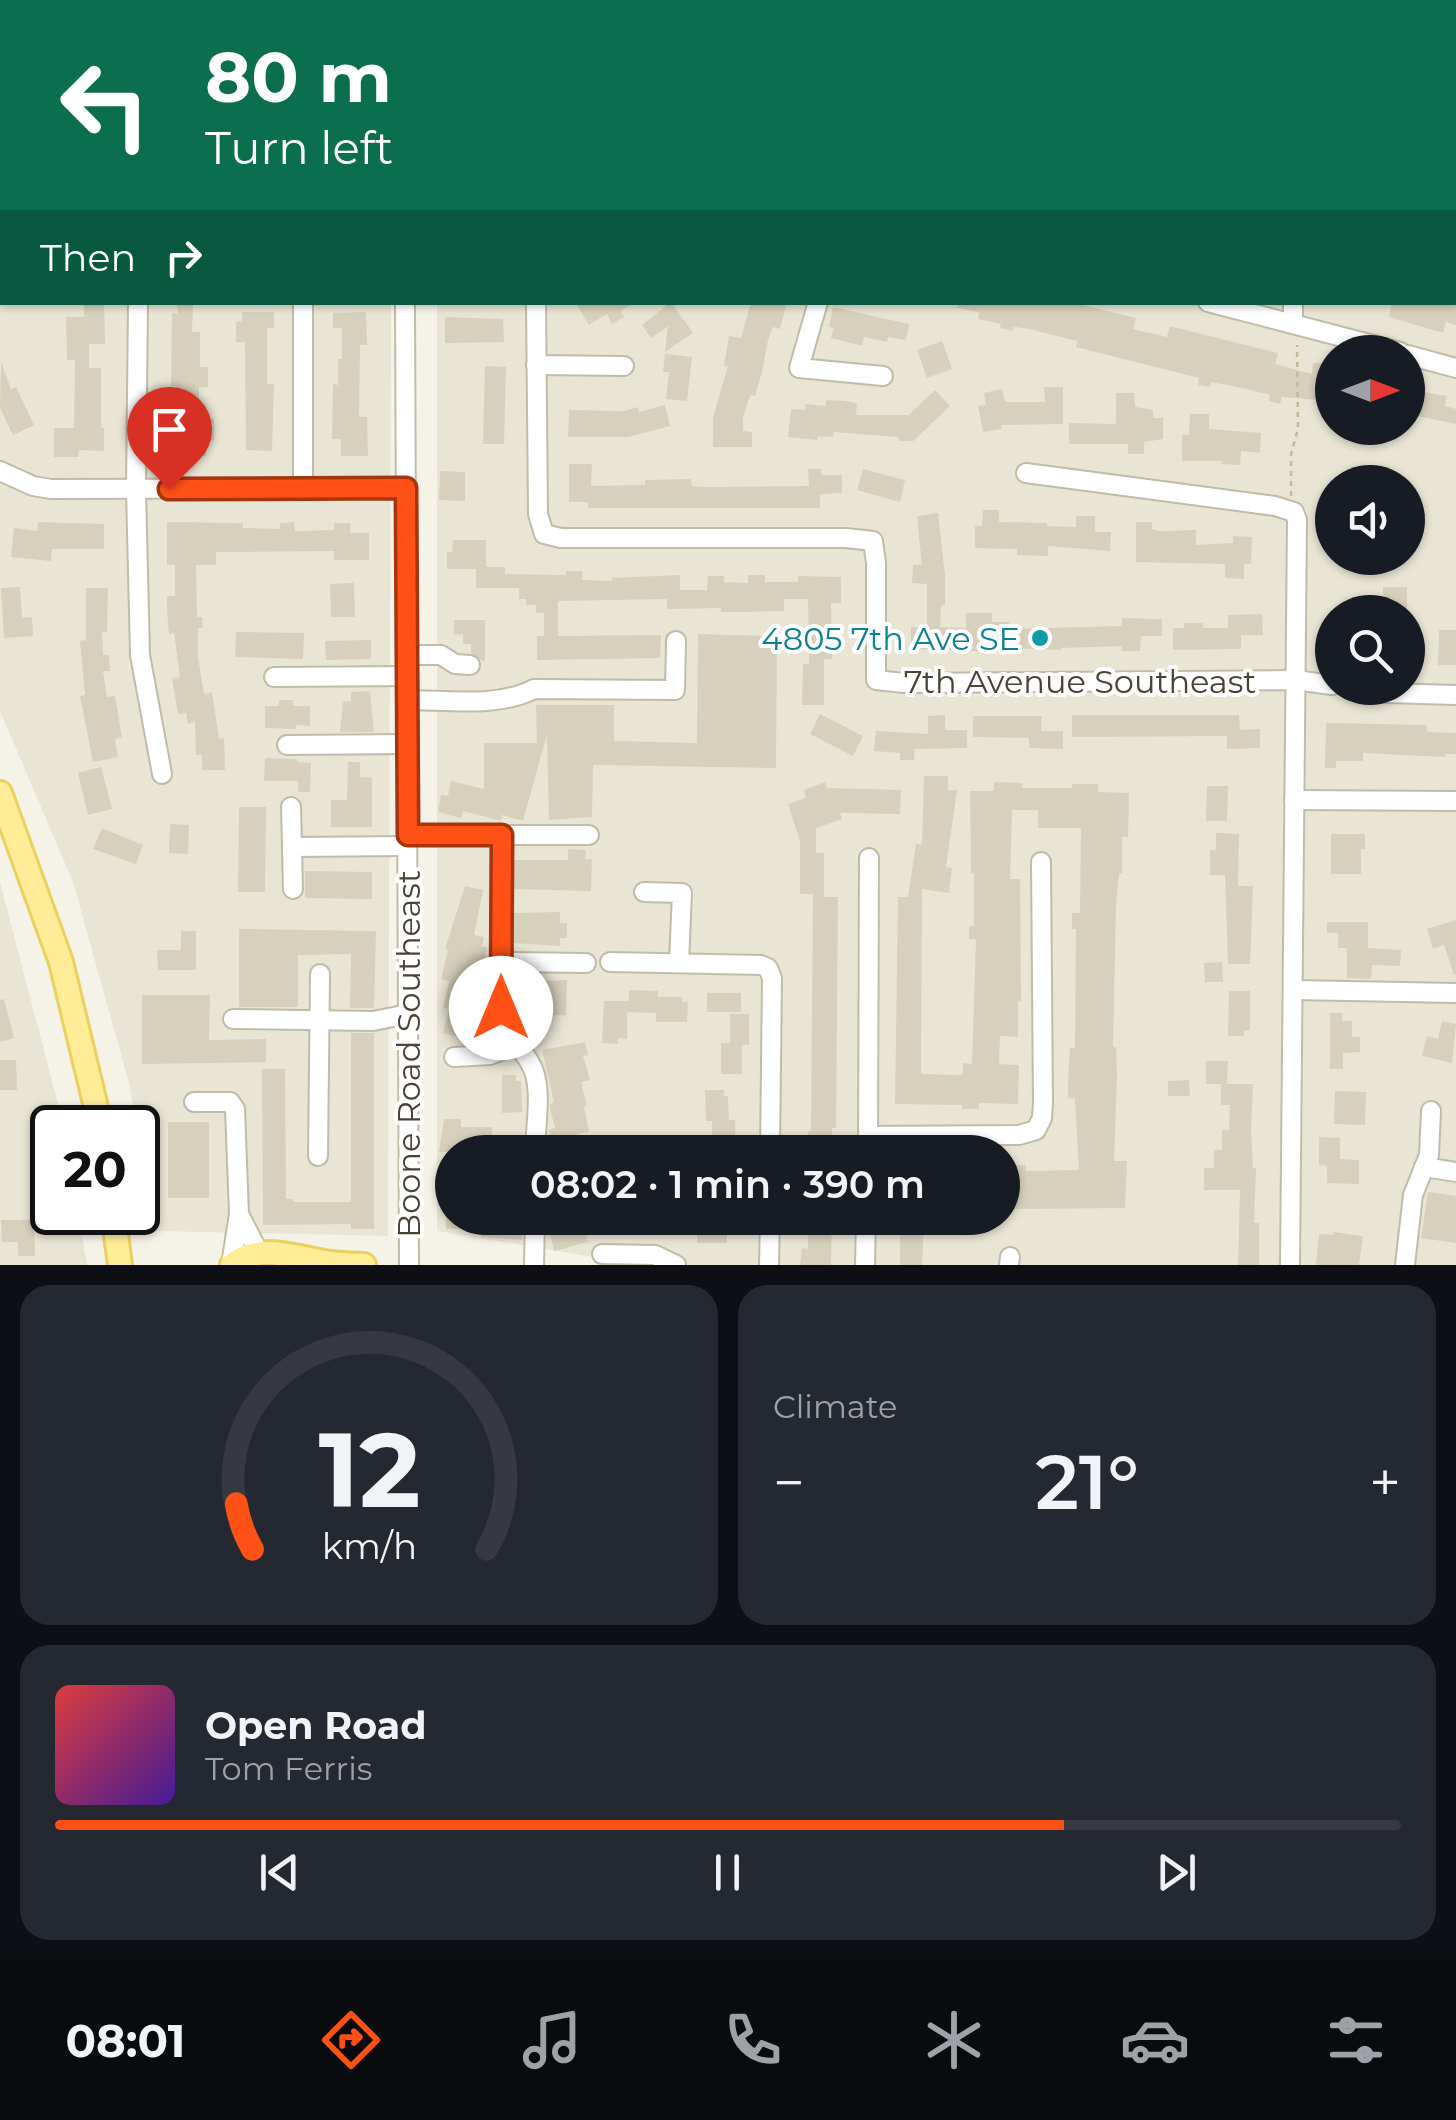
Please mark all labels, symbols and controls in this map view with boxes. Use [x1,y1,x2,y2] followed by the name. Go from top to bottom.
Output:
[205,34,392,120] text: 80 m
[40,40,170,170] icon: left
[205,120,393,175] text: Turn left
[156,230,211,285] icon: right
[40,234,136,281] text: Then
[1315,335,1425,445] north arrow
[1315,335,1425,705] map controls
[127,387,212,490] pin
[142,402,197,457] icon: arrive
[1315,465,1425,575] button: sound
[1315,595,1425,705] button: search
[761,619,1020,658] place label: 4805 7th Ave SE
[1029,627,1051,649] marker: 4805 7th Ave SE
[904,662,1256,701] street label: 7th Avenue Southeast
[389,870,428,1238] street label: Boone Road Southeast
[449,956,553,1060] position arrow
[30,1105,160,1235] speed limit sign: 20
[530,1161,925,1208] text: 08:02 · 1 min · 390 m
[773,1387,897,1426] text: Climate
[318,1406,420,1533] text: 12
[1035,1436,1139,1528] text: 21°
[773,1449,805,1516] text: −
[1369,1449,1401,1516] text: +
[321,1524,417,1568] text: km/h
[205,1702,427,1749] text: Open Road
[205,1749,372,1788] text: Tom Ferris
[252,1845,307,1900] icon: previous
[700,1845,755,1900] icon: pause
[1149,1845,1204,1900] icon: next
[316,2005,386,2075] icon: directions
[517,2005,587,2075] icon: music
[718,2005,788,2075] icon: phone
[919,2005,989,2075] icon: climate
[1120,2005,1190,2075] icon: car
[1321,2005,1391,2075] icon: filters
[65,2013,185,2068] text: 08:01

